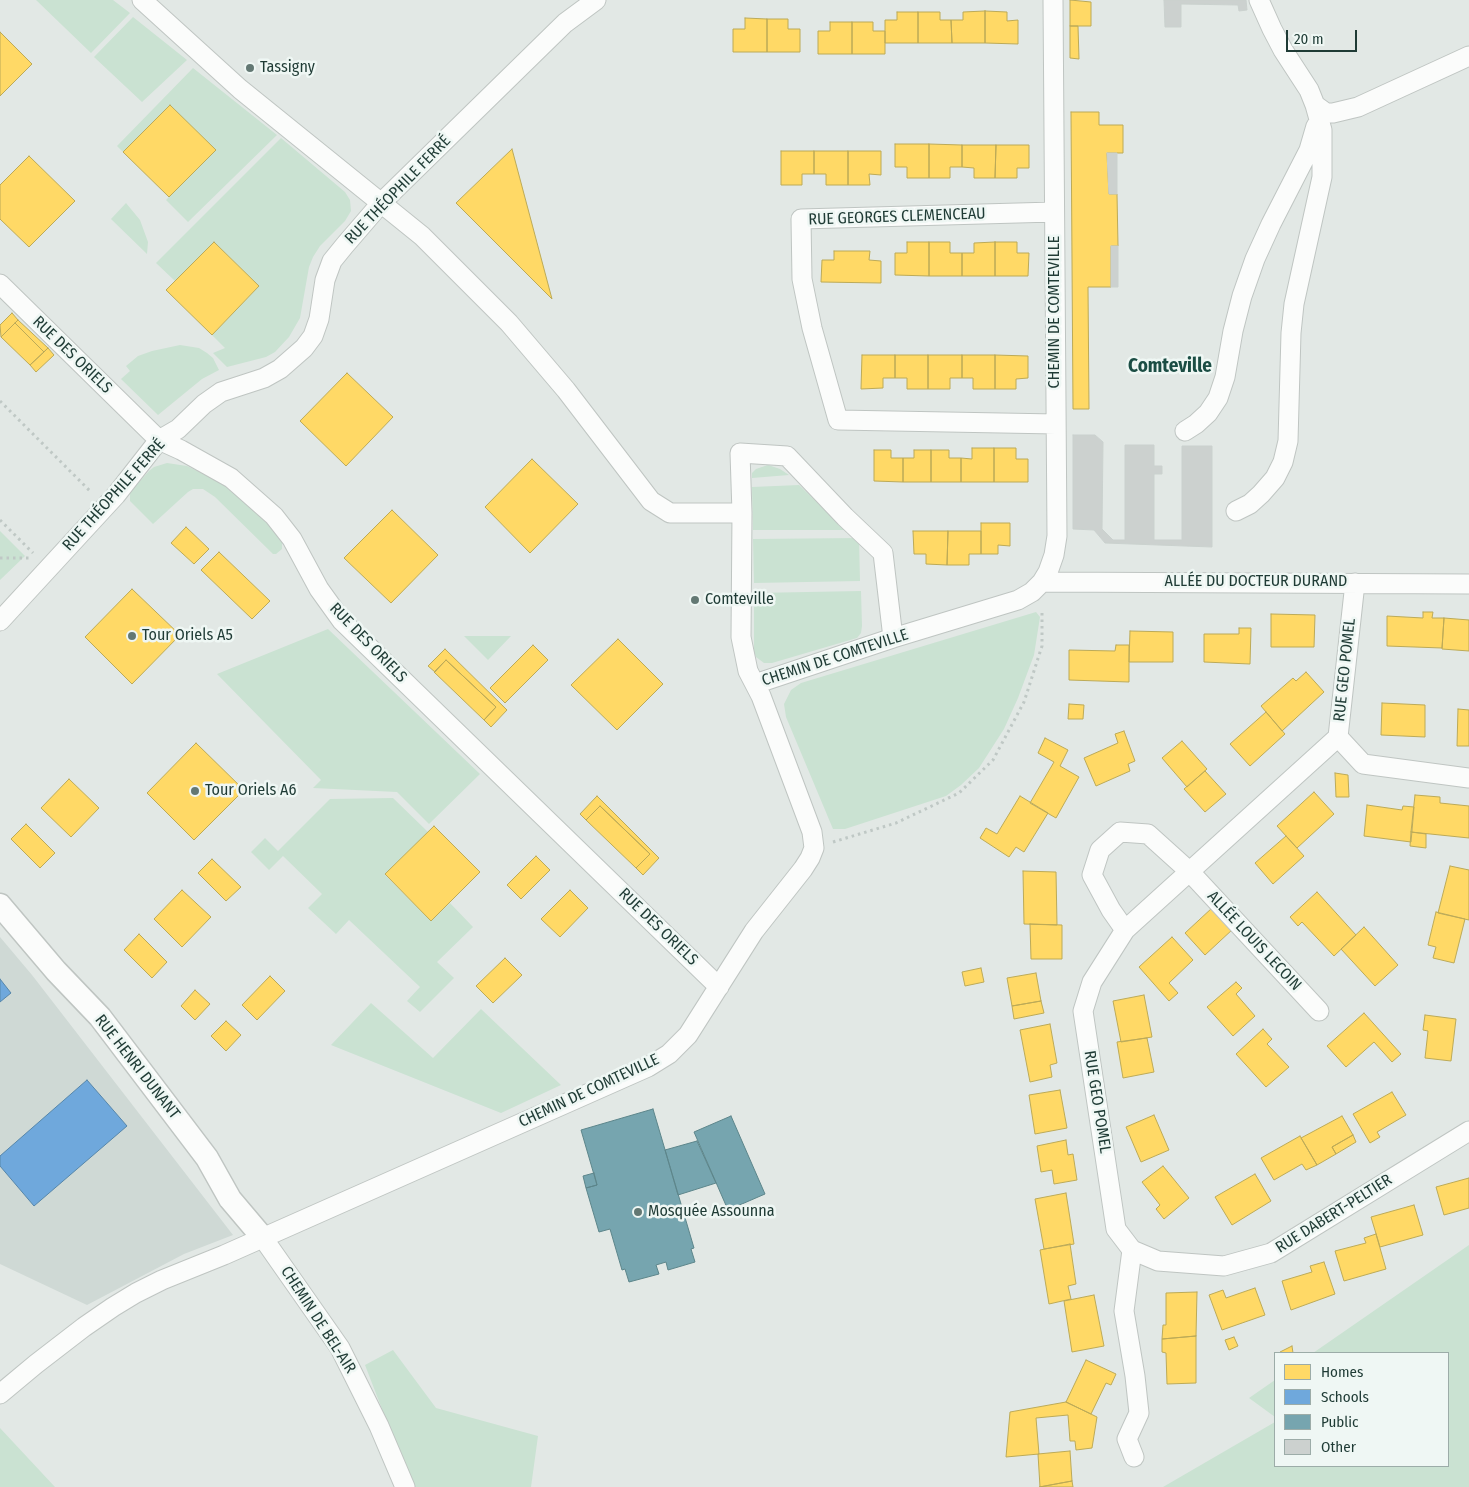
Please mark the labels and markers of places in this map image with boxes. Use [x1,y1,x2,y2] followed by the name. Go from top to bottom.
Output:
[260,58,315,78] place label: Tassigny
[244,62,256,74] marker: Tassigny
[705,590,774,610] place label: Comteville
[689,594,701,606] marker: Comteville
[142,626,233,646] place label: Tour Oriels A5
[126,630,138,642] marker: Tour Oriels A5
[205,781,296,801] place label: Tour Oriels A6
[189,785,201,797] marker: Tour Oriels A6
[648,1202,775,1222] place label: Mosquée Assounna
[632,1206,644,1218] marker: Mosquée Assounna

